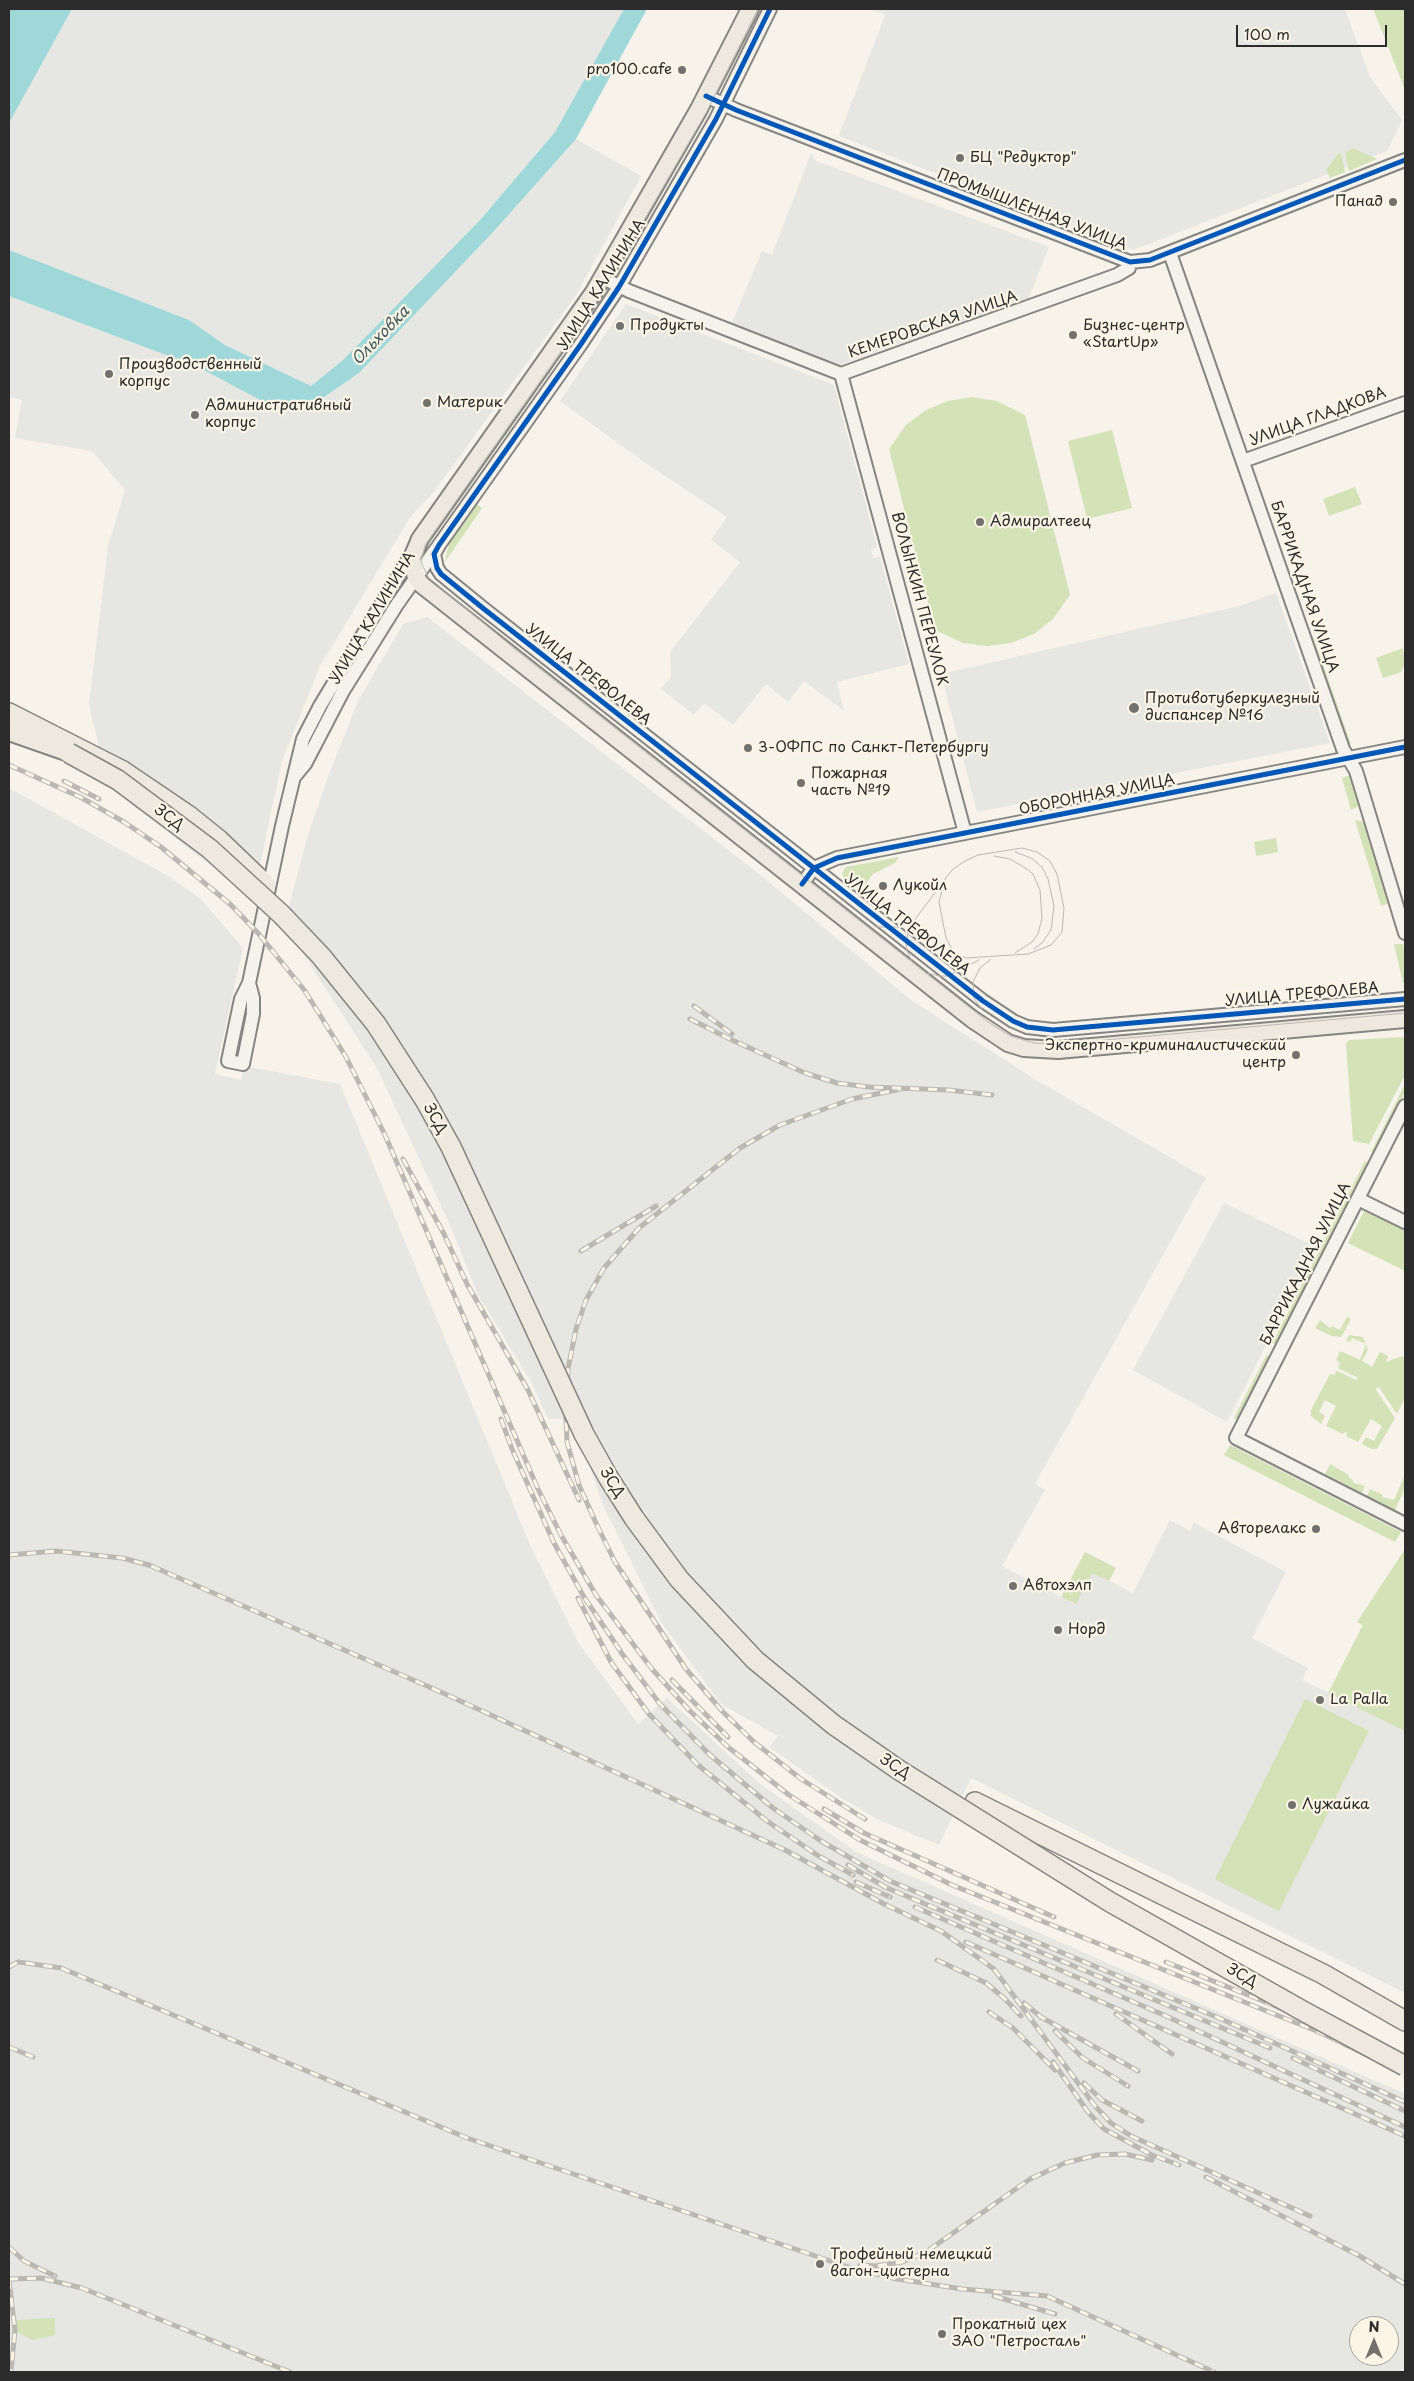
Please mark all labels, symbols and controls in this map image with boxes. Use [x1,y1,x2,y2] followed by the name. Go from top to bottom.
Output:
[1239,15,1390,47] scale bar
[1244,22,1290,45] text: 100 m
[586,61,672,79] place label: pro100.cafe
[676,64,688,76] marker: pro100.cafe
[970,149,1077,167] place label: БЦ "Редуктор"
[954,152,966,164] marker: БЦ "Редуктор"
[935,165,1129,255] street label: ПРОМЫШЛЕННАЯ УЛИЦА
[1335,193,1383,211] place label: Панад
[1387,196,1399,208] marker: Панад
[554,216,650,354] street label: УЛИЦА КАЛИНИНА
[846,288,1020,362] street label: КЕМЕРОВСКАЯ УЛИЦА
[348,302,414,370] water label: Ольховка
[630,317,704,335] place label: Продукты
[1083,317,1185,352] place label: Бизнес-центр «StartUp»
[614,320,626,332] marker: Продукты
[1067,329,1079,341] marker: Бизнес-центр «StartUp»
[119,356,262,391] place label: Производственный корпус
[103,368,115,380] marker: Производственный корпус
[1247,384,1389,450] street label: УЛИЦА ГЛАДКОВА
[437,394,503,412] place label: Материк
[205,397,351,432] place label: Административный корпус
[421,397,433,409] marker: Материк
[189,409,201,421] marker: Административный корпус
[1266,499,1342,675] street label: БАРРИКАДНАЯ УЛИЦА
[887,510,951,688] street label: ВОЛЫНКИН ПЕРЕУЛОК
[990,513,1091,531] place label: Адмиралтеец
[974,516,986,528] marker: Адмиралтеец
[326,549,420,687] street label: УЛИЦА КАЛИНИНА
[522,620,654,730] street label: УЛИЦА ТРЕФОЛЕВА
[1145,690,1320,725] place label: Противотуберкулезный диспансер №16
[1127,701,1141,715] marker: Противотуберкулезный диспансер №16
[758,739,989,757] place label: 3-ОФПС по Санкт-Петербургу
[742,742,754,754] marker: 3-ОФПС по Санкт-Петербургу
[811,765,891,800] place label: Пожарная часть №19
[1017,771,1177,819] street label: ОБОРОННАЯ УЛИЦА
[795,777,807,789] marker: Пожарная часть №19
[151,801,187,835] street label: ЗСД
[841,870,973,980] street label: УЛИЦА ТРЕФОЛЕВА
[893,877,947,895] place label: Лукойл
[877,880,889,892] marker: Лукойл
[1224,979,1380,1011] street label: УЛИЦА ТРЕФОЛЕВА
[1045,1037,1286,1072] place label: Экспертно-криминалистический центр
[1290,1049,1302,1061] marker: Экспертно-криминалистический центр
[419,1100,451,1138] street label: ЗСД
[1257,1180,1355,1348] street label: БАРРИКАДНАЯ УЛИЦА
[596,1464,628,1502] street label: ЗСД
[1218,1520,1306,1538] place label: Авторелакс
[1310,1523,1322,1535] marker: Авторелакс
[1023,1577,1092,1595] place label: Автохэлп
[1007,1580,1019,1592] marker: Автохэлп
[1068,1621,1105,1639] place label: Норд
[1052,1624,1064,1636] marker: Норд
[1330,1691,1388,1709] place label: La Palla
[1314,1694,1326,1706] marker: La Palla
[876,1751,914,1783] street label: ЗСД
[1302,1796,1369,1814] place label: Лужайка
[1286,1799,1298,1811] marker: Лужайка
[1223,1960,1261,1992] street label: ЗСД
[830,2246,992,2281] place label: Трофейный немецкий вагон-цистерна
[814,2258,826,2270] marker: Трофейный немецкий вагон-цистерна
[952,2316,1086,2351] place label: Прокатный цех ЗАО "Петросталь"
[1349,2316,1399,2366] north arrow
[1368,2316,1380,2337] text: N
[936,2328,948,2340] marker: Прокатный цех ЗАО "Петросталь"

